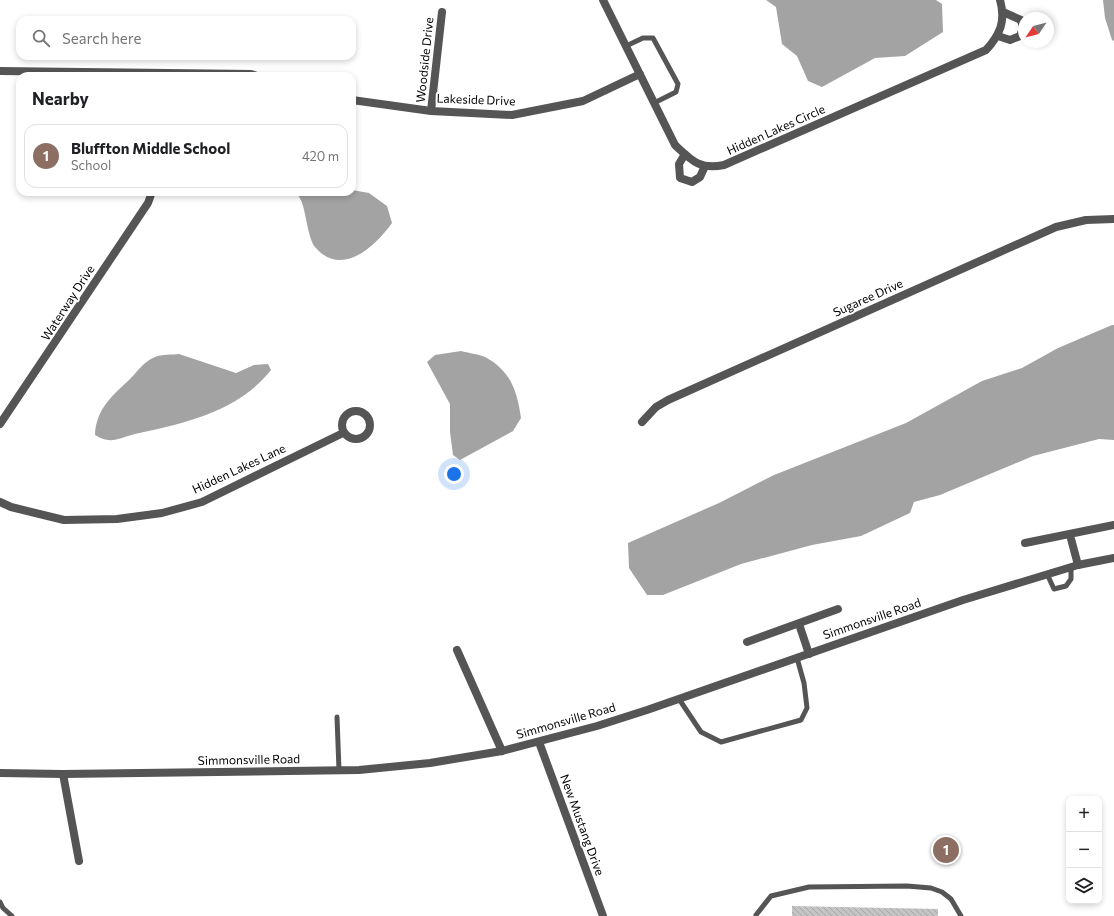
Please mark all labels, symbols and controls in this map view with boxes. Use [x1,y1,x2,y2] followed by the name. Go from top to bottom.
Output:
[1018,12,1054,48] north arrow
[16,16,356,60] search box
[413,17,435,103] street label: Woodside Drive
[30,27,52,49] icon: search
[62,29,141,47] text: Search here
[32,88,89,109] text: Nearby
[436,91,516,107] street label: Lakeside Drive
[724,101,827,157] street label: Hidden Lakes Circle
[71,139,230,157] text: Bluffton Middle School
[43,148,49,164] text: 1
[302,148,339,164] text: 420 m
[71,157,111,173] text: School
[38,262,97,343] street label: Waterway Drive
[831,275,905,319] street label: Sugaree Drive
[190,440,287,496] street label: Hidden Lakes Lane
[444,464,464,484] your location
[821,595,922,641] street label: Simmonsville Road
[515,699,617,741] street label: Simmonsville Road
[198,751,300,767] street label: Simmonsville Road
[558,772,608,877] street label: New Mustang Drive
[1066,796,1102,904] map controls
[1066,796,1102,832] button: +
[1066,832,1102,868] button: −
[933,835,959,865] pin: 1
[1066,868,1102,904] button: layers

